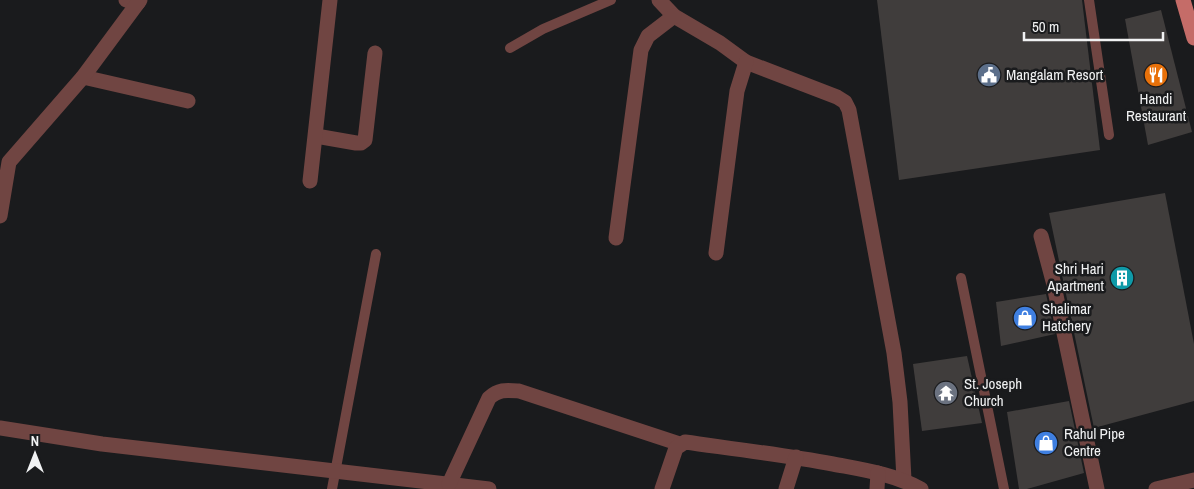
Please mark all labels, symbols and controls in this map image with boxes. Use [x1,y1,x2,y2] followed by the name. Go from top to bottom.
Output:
[1024,10,1163,42] scale bar
[1032,16,1059,37] text: 50 m
[976,62,1002,88] public building icon: Mangalam Resort
[1143,62,1169,88] restaurant icon: Handi Restaurant
[1006,64,1104,85] place label: Mangalam Resort
[1126,88,1187,126] place label: Handi Restaurant
[1046,258,1105,296] place label: Shri Hari Apartment
[1109,265,1135,291] building icon: Shri Hari Apartment
[1042,298,1092,336] place label: Shalimar Hatchery
[1012,305,1038,331] shop icon: Shalimar Hatchery
[964,373,1022,411] place label: St. Joseph Church
[933,380,959,406] temple icon: St. Joseph Church
[1064,423,1125,461] place label: Rahul Pipe Centre
[10,429,60,479] north arrow
[1033,430,1059,456] shop icon: Rahul Pipe Centre
[31,432,39,450] text: N

